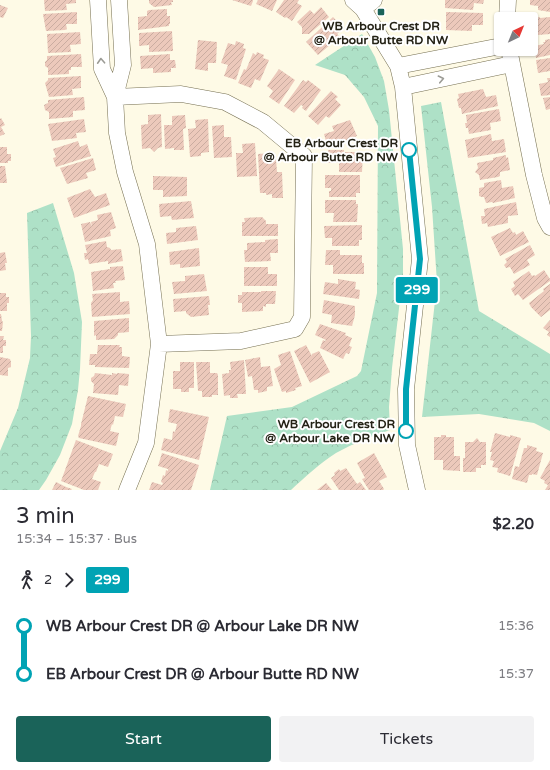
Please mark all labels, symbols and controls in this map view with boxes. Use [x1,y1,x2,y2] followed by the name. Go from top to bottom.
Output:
[376,7,386,17] marker: WB Arbour Crest DR @ Arbour Butte RD NW
[494,12,538,56] north arrow
[494,12,538,56] map controls
[314,19,449,47] place label: WB Arbour Crest DR @ Arbour Butte RD NW
[97,58,106,64] one-way arrow
[438,75,444,83] one-way arrow
[264,136,399,164] place label: EB Arbour Crest DR @ Arbour Butte RD NW
[401,142,417,158] marker: EB Arbour Crest DR @ Arbour Butte RD NW
[394,277,440,303] line badge: 299
[404,281,430,298] text: 299
[265,417,396,445] place label: WB Arbour Crest DR @ Arbour Lake DR NW
[398,423,414,439] marker: WB Arbour Crest DR @ Arbour Lake DR NW
[16,503,75,529] text: 3 min
[493,515,534,533] text: $2.20
[16,531,137,547] text: 15:34 – 15:37 · Bus
[16,569,38,591] icon: walk
[58,569,80,591] icon: forward
[94,571,121,588] text: 299
[44,572,52,588] text: 2
[46,617,359,635] text: WB Arbour Crest DR @ Arbour Lake DR NW
[498,618,534,634] text: 15:36
[46,665,359,683] text: EB Arbour Crest DR @ Arbour Butte RD NW
[498,666,534,682] text: 15:37
[16,716,271,762] button: Start
[279,716,534,762] button: Tickets

